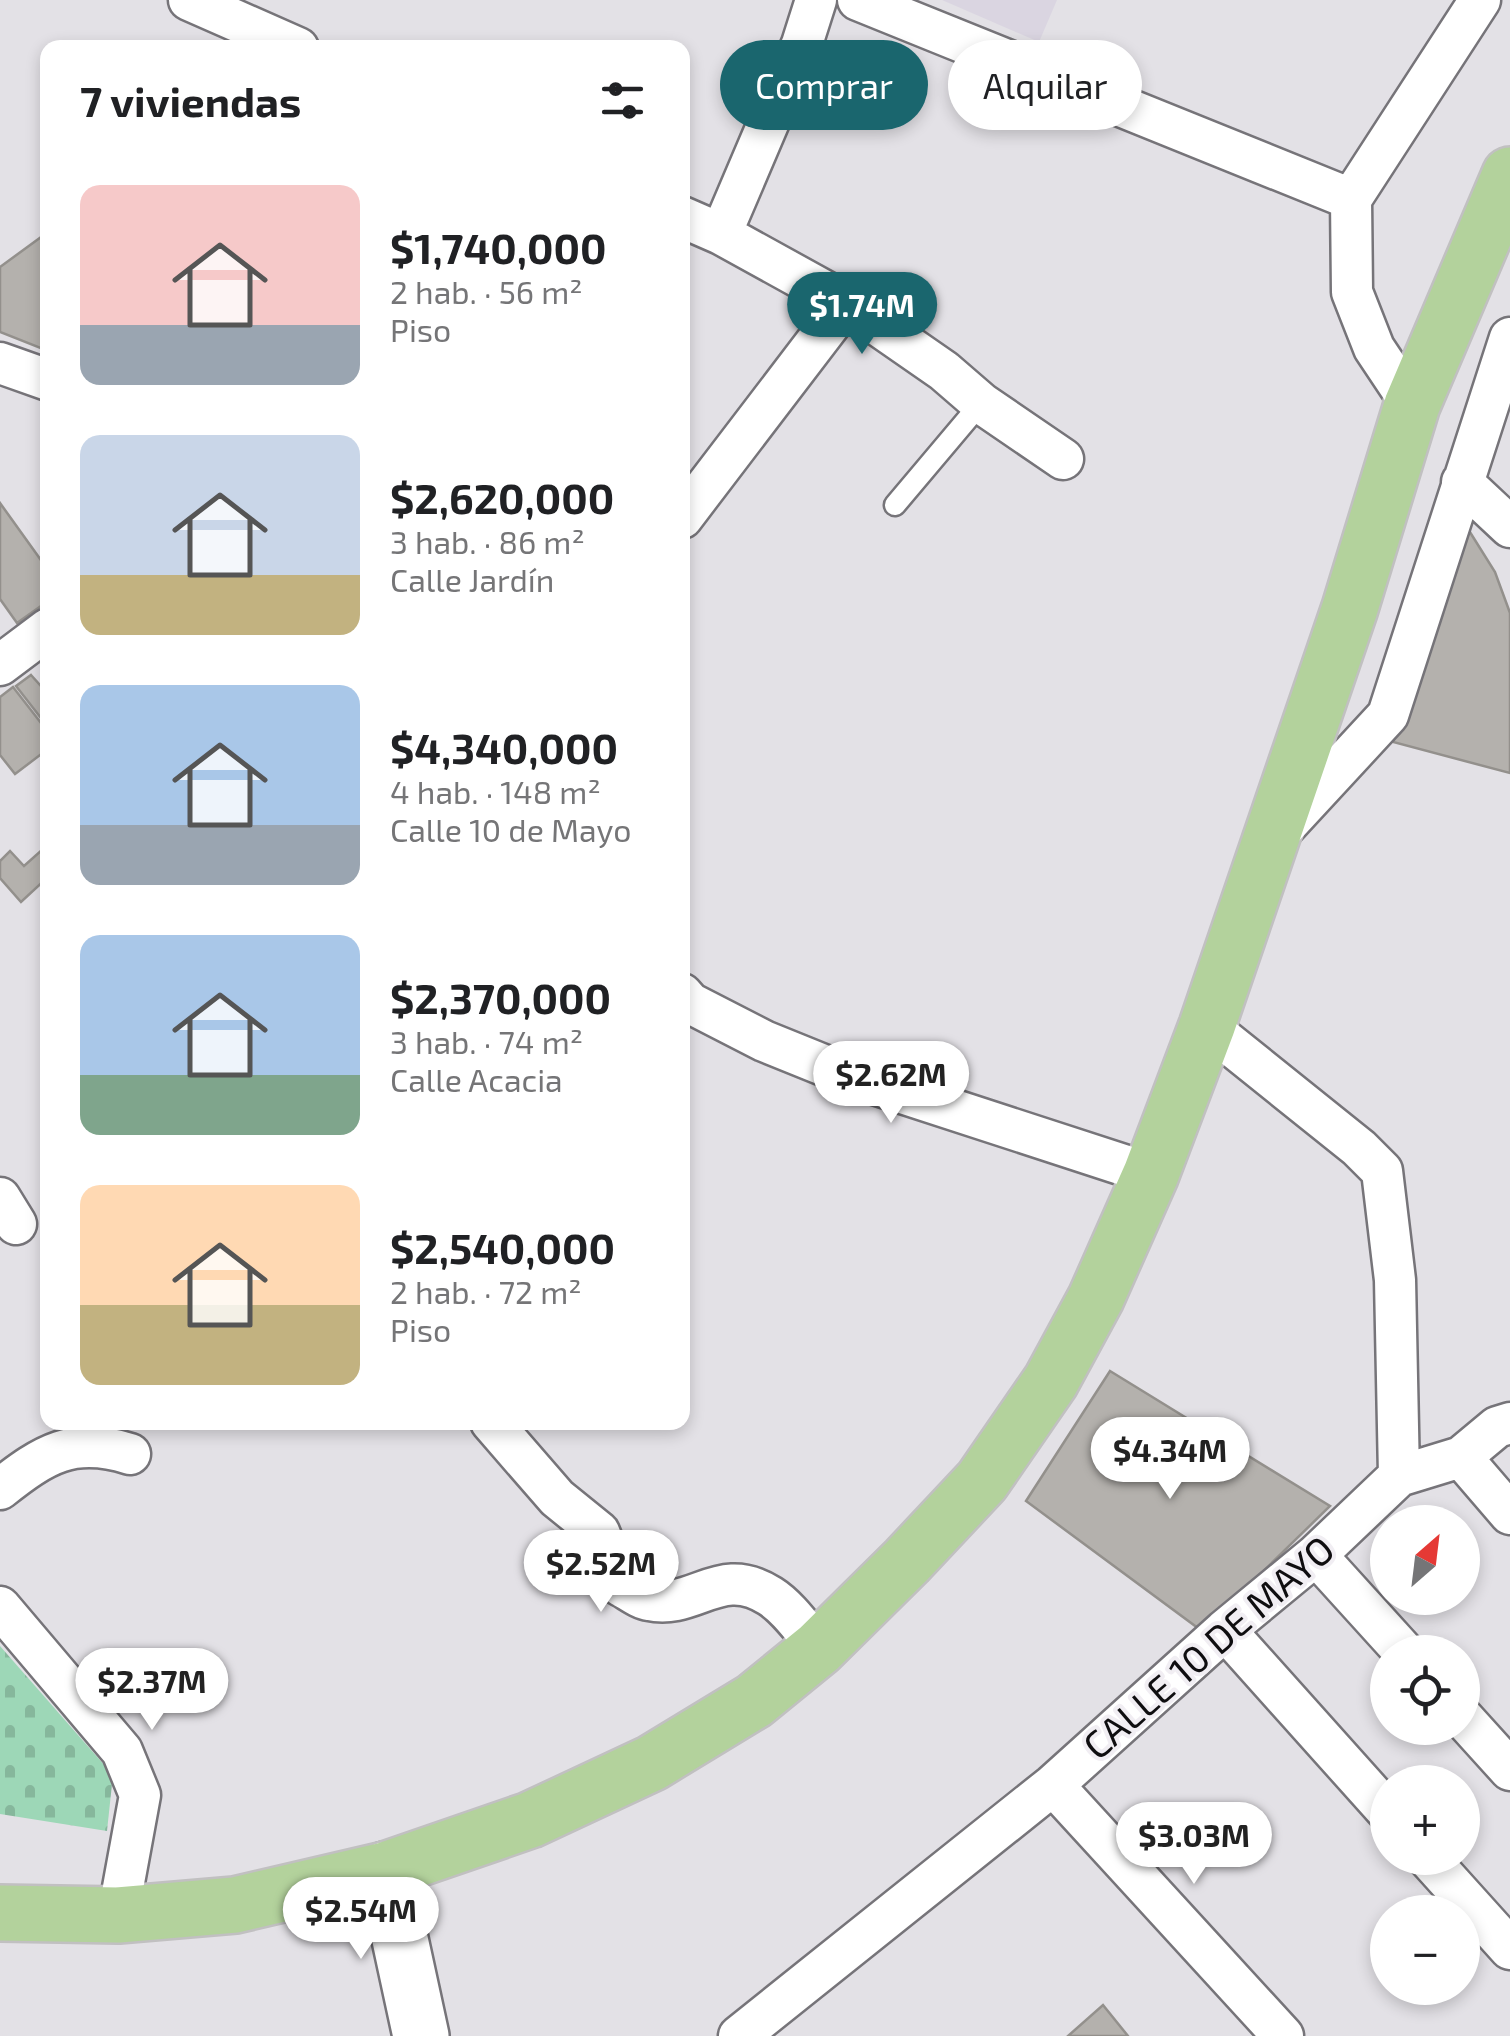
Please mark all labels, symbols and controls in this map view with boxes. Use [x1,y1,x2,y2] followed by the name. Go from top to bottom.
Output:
[720,40,928,130] chip: Comprar
[948,40,1142,130] chip: Alquilar
[595,73,650,128] icon: filters
[80,75,301,125] text: 7 viviendas
[390,222,606,272] text: $1,740,000
[160,225,280,345] icon: home
[390,272,583,310] text: 2 hab. · 56 m²
[781,272,943,357] pin: $1.74M
[809,285,915,323] text: $1.74M
[390,310,451,348] text: Piso
[390,472,614,522] text: $2,620,000
[160,475,280,595] icon: home
[390,522,585,560] text: 3 hab. · 86 m²
[390,560,554,598] text: Calle Jardín
[390,722,618,772] text: $4,340,000
[160,725,280,845] icon: home
[390,772,601,810] text: 4 hab. · 148 m²
[390,810,632,848] text: Calle 10 de Mayo
[390,972,611,1022] text: $2,370,000
[160,975,280,1095] icon: home
[390,1022,583,1060] text: 3 hab. · 74 m²
[810,1041,972,1126] pin: $2.62M
[835,1054,947,1092] text: $2.62M
[390,1060,563,1098] text: Calle Acacia
[390,1222,615,1272] text: $2,540,000
[160,1225,280,1345] icon: home
[390,1272,581,1310] text: 2 hab. · 72 m²
[390,1310,451,1348] text: Piso
[1089,1417,1251,1502] pin: $4.34M
[1113,1430,1227,1468] text: $4.34M
[1370,1505,1480,1615] north arrow
[1370,1505,1480,2005] map controls
[1073,1525,1342,1768] street label: CALLE 10 DE MAYO
[520,1530,682,1615] pin: $2.52M
[546,1543,656,1581] text: $2.52M
[1370,1635,1480,1745] button: locate
[71,1648,233,1733] pin: $2.37M
[97,1661,207,1699] text: $2.37M
[1370,1765,1480,1875] button: +
[1113,1802,1275,1887] pin: $3.03M
[1138,1815,1250,1853] text: $3.03M
[280,1877,442,1962] pin: $2.54M
[305,1890,417,1928] text: $2.54M
[1370,1895,1480,2005] button: −

